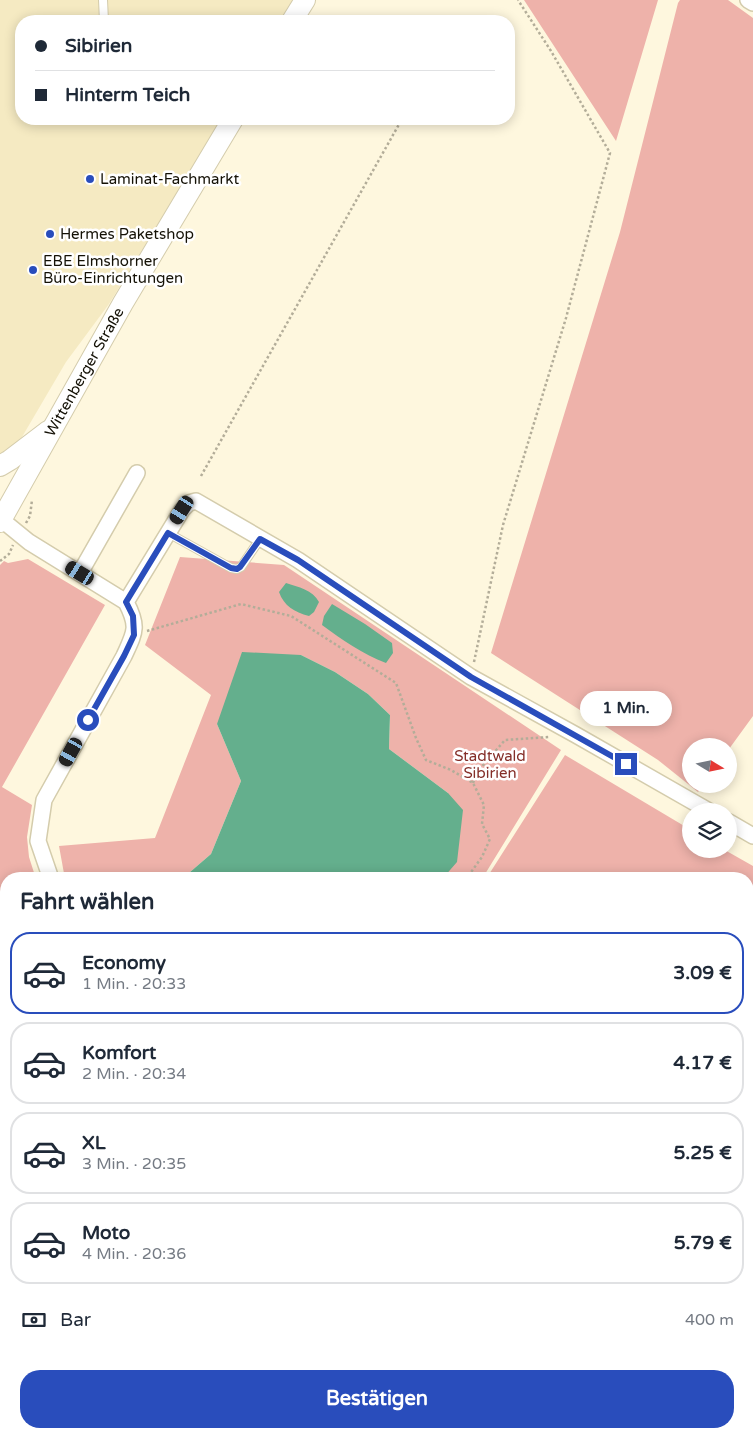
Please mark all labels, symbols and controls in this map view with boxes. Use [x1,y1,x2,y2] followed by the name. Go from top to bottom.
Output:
[65,35,132,57] text: Sibirien
[65,84,190,106] text: Hinterm Teich
[100,170,239,188] place label: Laminat-Fachmarkt
[84,173,96,185] marker: Laminat-Fachmarkt
[60,225,194,243] place label: Hermes Paketshop
[44,228,56,240] marker: Hermes Paketshop
[43,252,183,287] place label: EBE Elmshorner Büro-Einrichtungen
[27,264,39,276] marker: EBE Elmshorner Büro-Einrichtungen
[41,304,128,440] street label: Wittenberger Straße
[167,493,196,527] car
[63,559,96,587] car
[580,692,672,726] callout: 1 Min.
[602,698,650,718] text: 1 Min.
[77,709,99,731] route start
[57,735,84,769] car
[682,738,738,792] north arrow
[682,738,737,858] map controls
[454,747,526,782] park label: Stadtwald Sibirien
[615,753,637,775] route end
[682,803,737,858] button: layers
[20,889,154,915] text: Fahrt wählen
[22,951,67,996] icon: car
[82,952,166,974] text: Economy
[673,962,732,984] text: 3.09 €
[82,974,186,994] text: 1 Min. · 20:33
[22,1041,67,1086] icon: car
[82,1042,156,1064] text: Komfort
[673,1052,732,1074] text: 4.17 €
[82,1064,186,1084] text: 2 Min. · 20:34
[22,1131,67,1176] icon: car
[82,1132,106,1154] text: XL
[674,1142,732,1164] text: 5.25 €
[82,1154,186,1174] text: 3 Min. · 20:35
[22,1221,67,1266] icon: car
[82,1222,130,1244] text: Moto
[674,1232,732,1254] text: 5.79 €
[82,1244,186,1264] text: 4 Min. · 20:36
[20,1306,48,1334] icon: cash
[60,1309,91,1331] text: Bar
[685,1310,734,1330] text: 400 m
[20,1370,734,1428] button: Bestätigen

